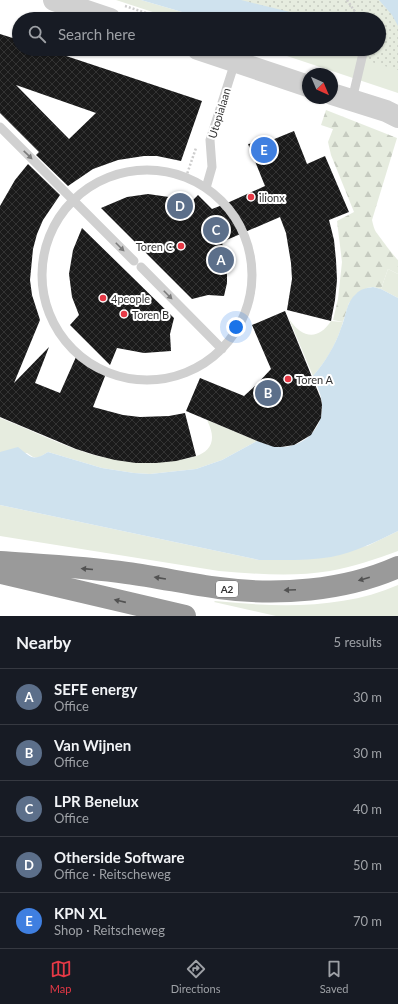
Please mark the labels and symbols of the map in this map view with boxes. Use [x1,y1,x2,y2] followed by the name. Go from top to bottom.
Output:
[302,68,338,104] north arrow
[205,86,233,140] street label: Utopialaan
[251,135,277,165] pin: E
[23,150,33,160] one-way arrow
[167,191,193,221] pin: D
[259,191,285,204] place label: ilionx
[246,192,256,202] marker: ilionx
[203,215,229,245] pin: C
[136,240,174,253] place label: Toren C
[176,241,186,251] marker: Toren C
[115,242,125,251] one-way arrow
[208,245,234,275] pin: A
[163,290,173,300] one-way arrow
[111,292,150,305] place label: 4people
[98,293,108,303] marker: 4people
[132,308,169,321] place label: Toren B
[119,309,129,319] marker: Toren B
[226,317,246,337] your location
[296,373,334,386] place label: Toren A
[283,374,293,384] marker: Toren A
[255,378,281,408] pin: B
[81,566,93,573] one-way arrow
[154,575,167,581] one-way arrow
[357,576,369,582] one-way arrow
[216,581,238,597] road number: A2
[284,587,296,594] one-way arrow
[114,597,126,603] one-way arrow

